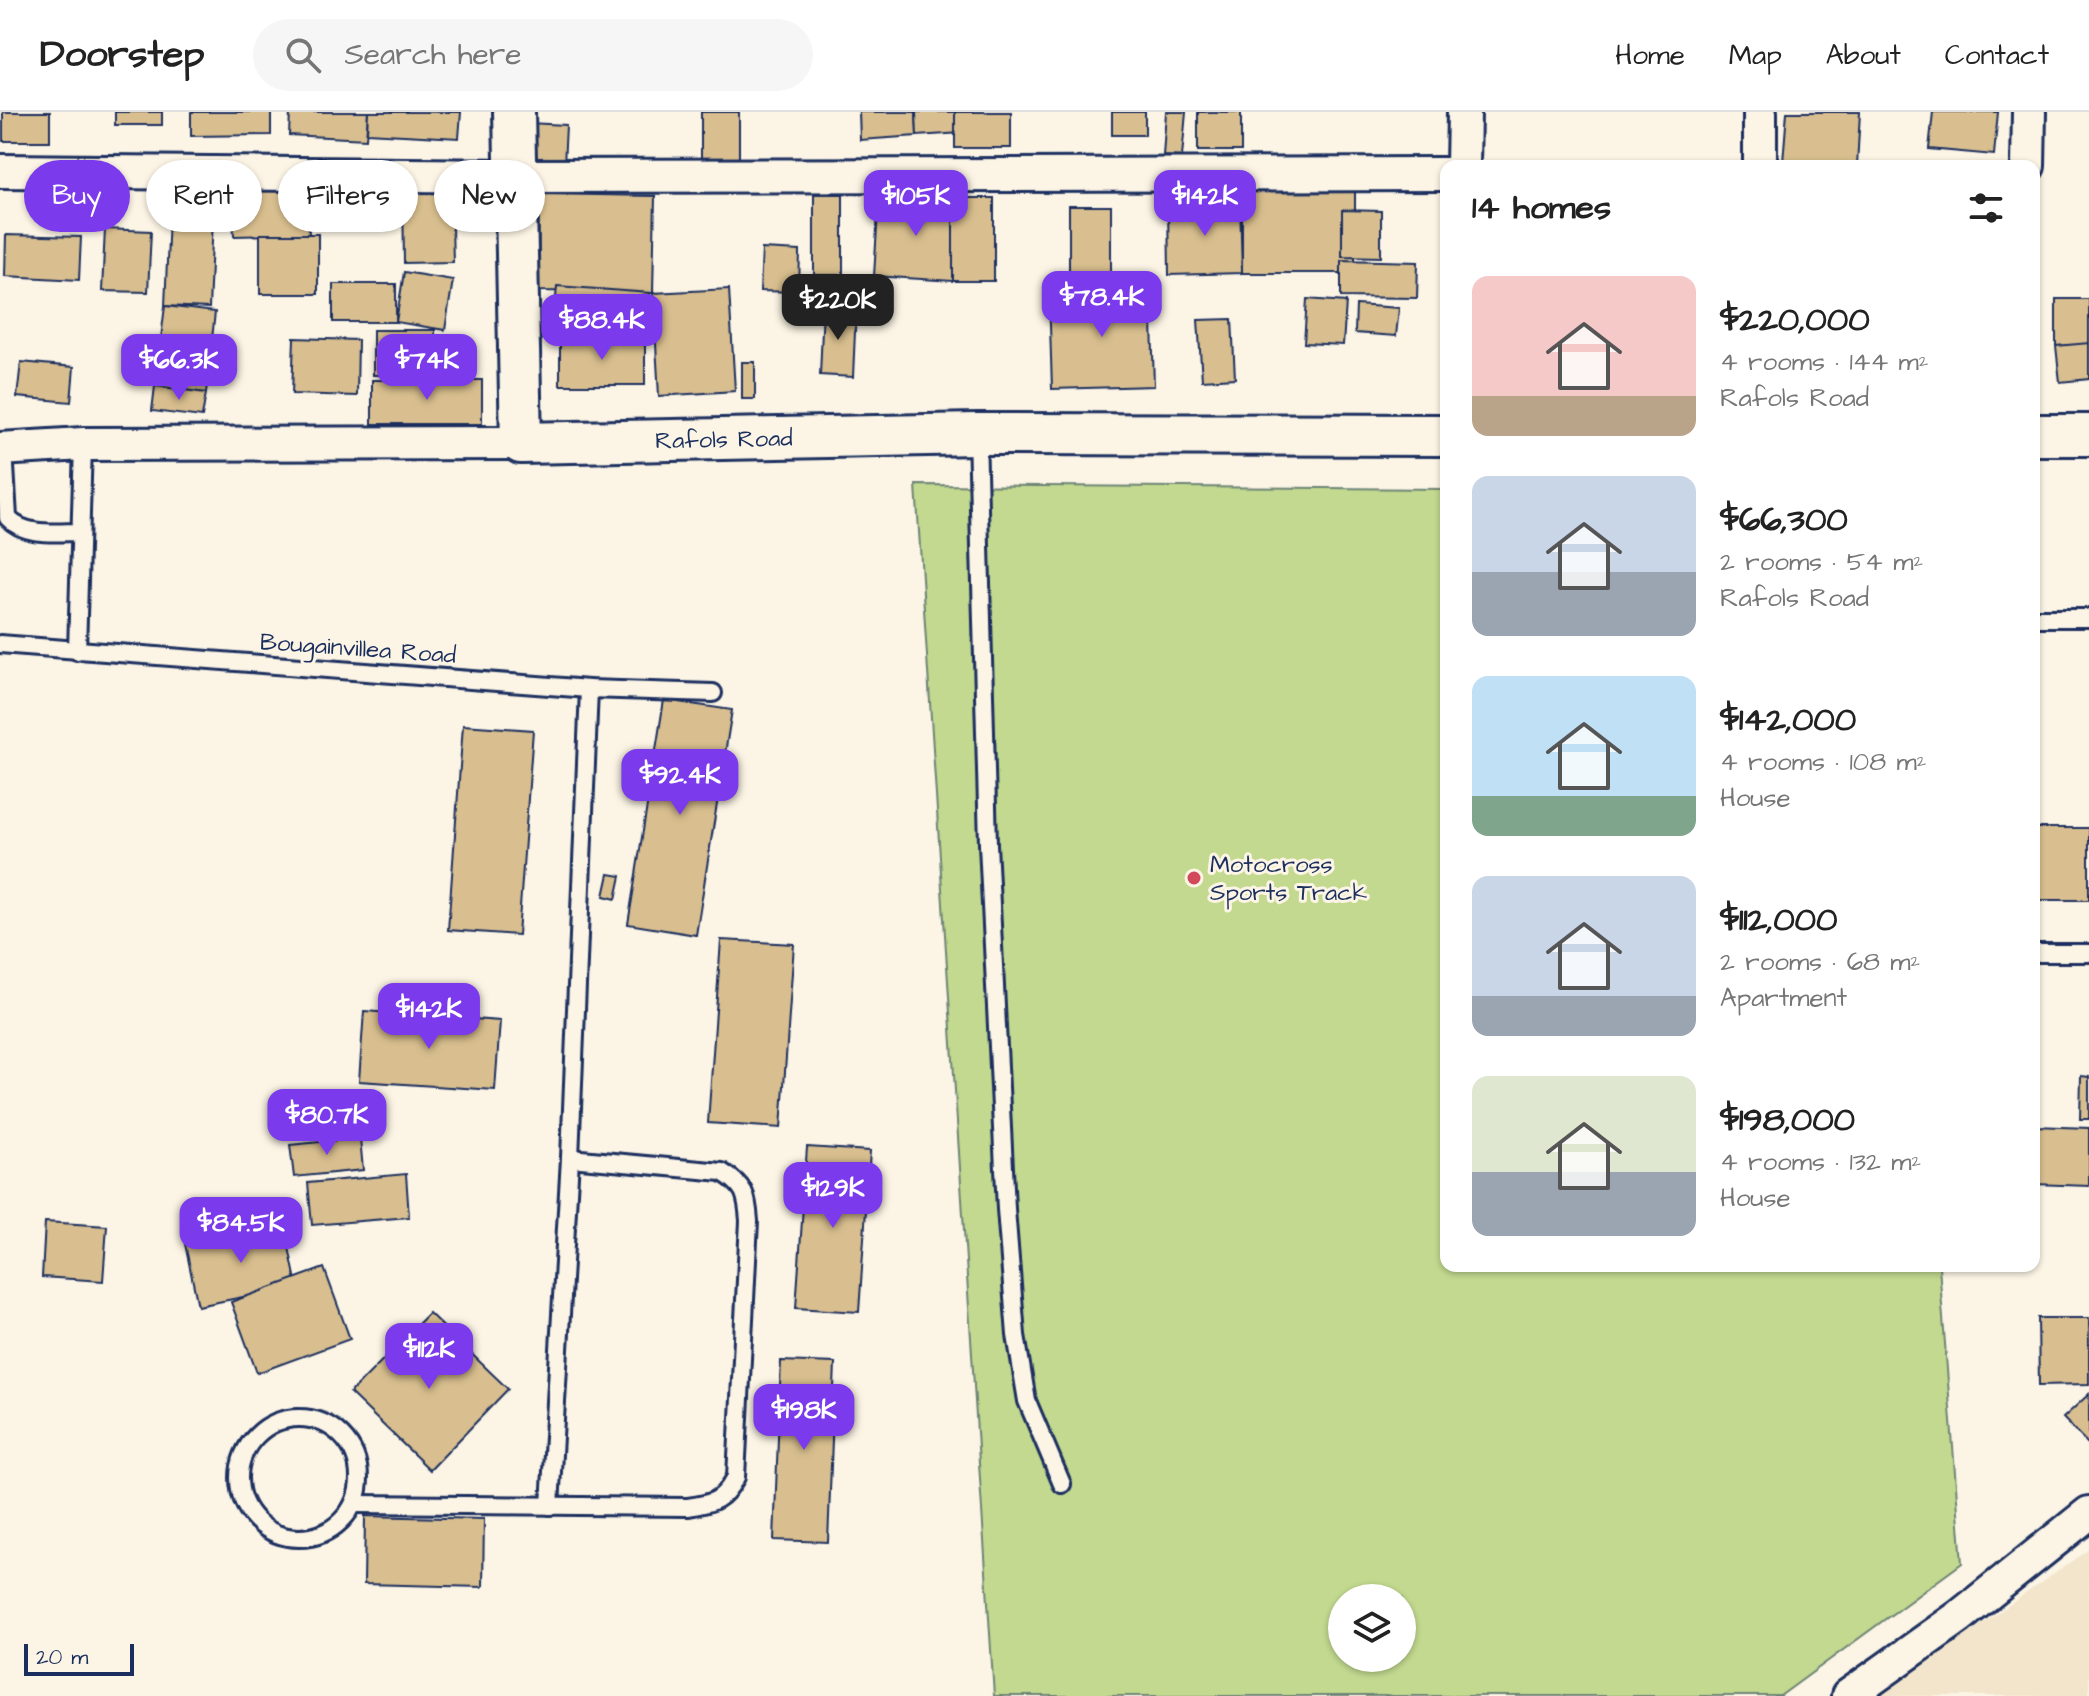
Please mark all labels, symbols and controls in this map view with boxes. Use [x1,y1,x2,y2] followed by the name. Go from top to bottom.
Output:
[253,19,813,91] search box
[40,29,205,81] text: Doorstep
[281,33,325,77] icon: search
[345,34,522,76] text: Search here
[1615,36,1685,75] text: Home
[1729,36,1782,75] text: Map
[1826,36,1901,75] text: About
[1945,36,2049,75] text: Contact
[24,160,130,232] chip: Buy
[146,160,262,232] chip: Rent
[278,160,418,232] chip: Filters
[434,160,545,232] chip: New
[860,170,972,238] pin: $105K
[1149,170,1261,238] pin: $142K
[882,178,950,214] text: $105K
[1172,178,1238,214] text: $142K
[1472,184,1611,232] text: 14 homes
[1964,186,2008,230] icon: filters
[1037,271,1167,339] pin: $78.4K
[782,274,894,342] pin: $220K
[1060,279,1144,315] text: $78.4K
[800,282,876,318] text: $220K
[537,294,667,362] pin: $88.4K
[1720,296,1870,344] text: $220,000
[559,302,645,338] text: $88.4K
[1536,308,1632,404] icon: home
[114,334,244,402] pin: $66.3K
[380,334,474,402] pin: $74K
[139,342,219,378] text: $66.3K
[395,342,459,378] text: $74K
[1720,344,1929,380] text: 4 rooms · 144 m²
[1720,380,1869,416] text: Rafols Road
[655,422,793,458] street label: Rafols Road
[1720,496,1848,544] text: $66,300
[1536,508,1632,604] icon: home
[1720,544,1923,580] text: 2 rooms · 54 m²
[1720,580,1869,616] text: Rafols Road
[259,625,457,674] street label: Bougainvillea Road
[1720,696,1856,744] text: $142,000
[1536,708,1632,804] icon: home
[1720,744,1926,780] text: 4 rooms · 108 m²
[615,749,745,817] pin: $92.4K
[639,757,721,793] text: $92.4K
[1720,780,1791,816] text: House
[1210,848,1367,910] place label: Motocross Sports Track
[1185,869,1203,887] marker: Motocross Sports Track
[1720,896,1837,944] text: $112,000
[1536,908,1632,1004] icon: home
[1720,944,1920,980] text: 2 rooms · 68 m²
[1720,980,1847,1016] text: Apartment
[373,983,485,1051] pin: $142K
[396,991,462,1027] text: $142K
[262,1089,392,1157] pin: $80.7K
[1720,1096,1855,1144] text: $198,000
[285,1097,369,1133] text: $80.7K
[1536,1108,1632,1204] icon: home
[1720,1144,1921,1180] text: 4 rooms · 132 m²
[777,1162,889,1230] pin: $129K
[801,1170,865,1206] text: $129K
[1720,1180,1791,1216] text: House
[176,1197,306,1265] pin: $84.5K
[198,1205,284,1241] text: $84.5K
[373,1323,485,1391] pin: $112K
[403,1331,455,1367] text: $112K
[748,1384,860,1452] pin: $198K
[771,1392,837,1428] text: $198K
[1328,1584,1416,1672] map controls
[1328,1584,1416,1672] button: layers
[24,1640,134,1676] scale bar
[36,1642,88,1673] text: 20 m

